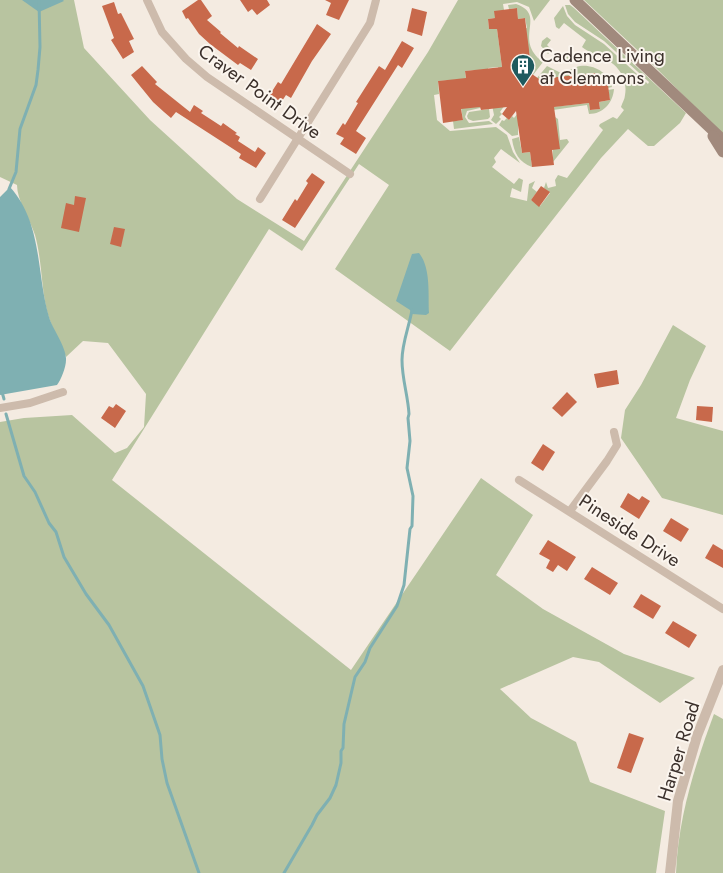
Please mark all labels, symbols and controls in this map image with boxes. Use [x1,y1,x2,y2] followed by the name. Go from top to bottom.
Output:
[193,37,327,145] street label: Craver Point Drive
[540,42,665,91] place label: Cadence Living at Clemmons
[510,53,536,87] building icon: Cadence Living at Clemmons
[574,487,686,574] street label: Pineside Drive
[651,698,706,804] street label: Harper Road

